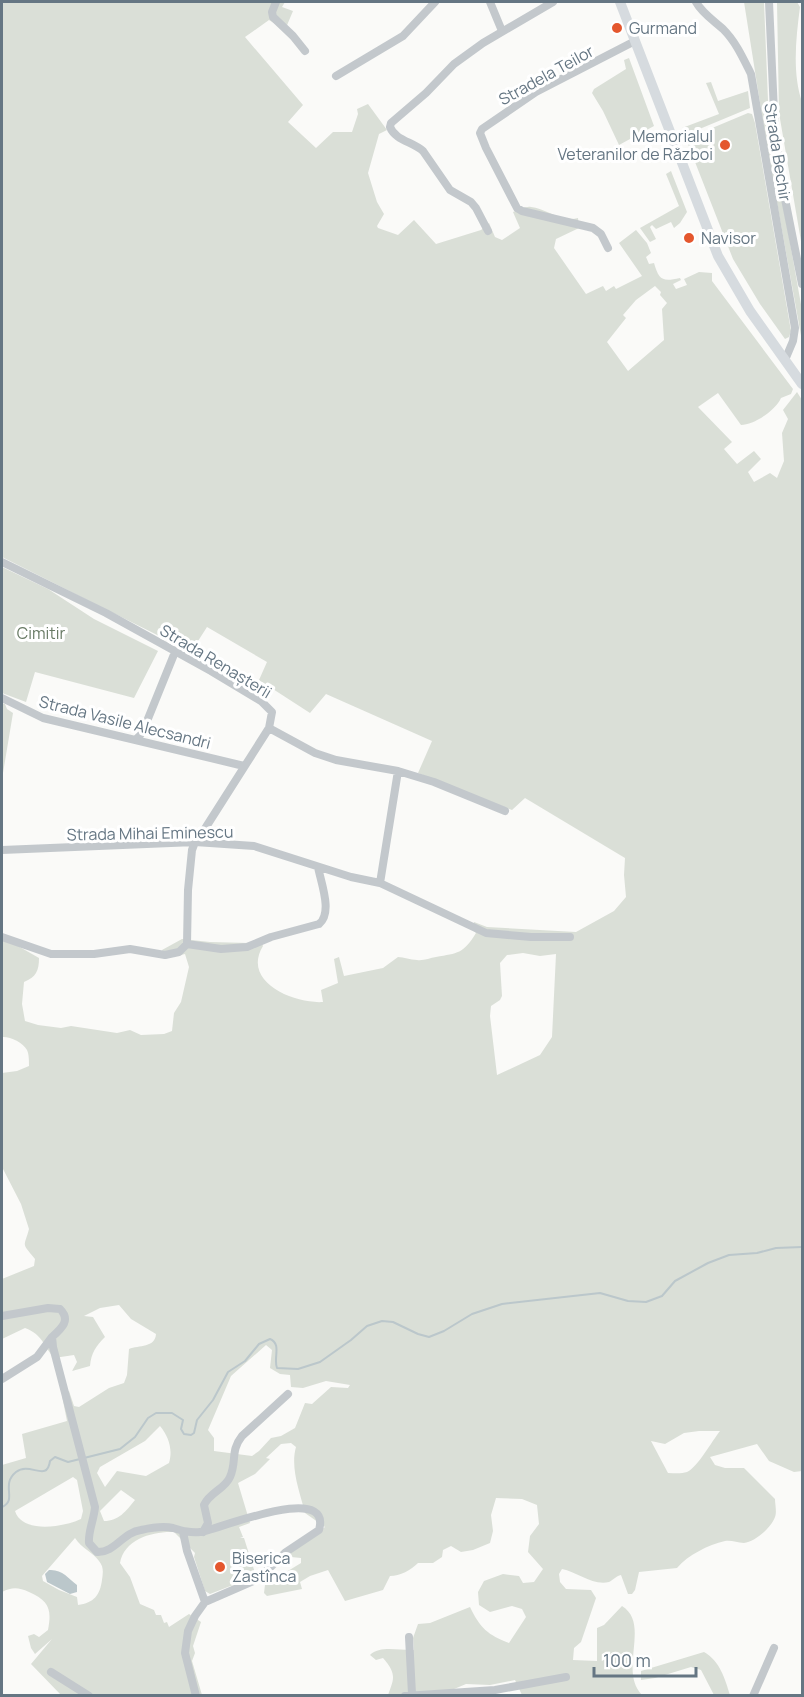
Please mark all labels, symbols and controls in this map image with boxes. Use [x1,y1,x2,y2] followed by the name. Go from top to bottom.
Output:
[629,17,697,39] place label: Gurmand
[610,21,624,35] marker: Gurmand
[494,40,598,110] street label: Stradela Teilor
[759,101,797,203] street label: Strada Bechir
[558,125,713,165] place label: Memorialul Veteranilor de Război
[718,138,732,152] marker: Memorialul Veteranilor de Război
[701,227,756,249] place label: Navisor
[682,231,696,245] marker: Navisor
[156,619,276,703] street label: Strada Renașterii
[17,622,65,644] park label: Cimitir
[37,690,213,754] street label: Strada Vasile Alecsandri
[66,821,234,845] street label: Strada Mihai Eminescu
[232,1547,296,1587] place label: Biserica Zastînca
[213,1560,227,1574] marker: Biserica Zastînca
[594,1640,696,1678] scale bar
[603,1648,651,1672] text: 100 m

